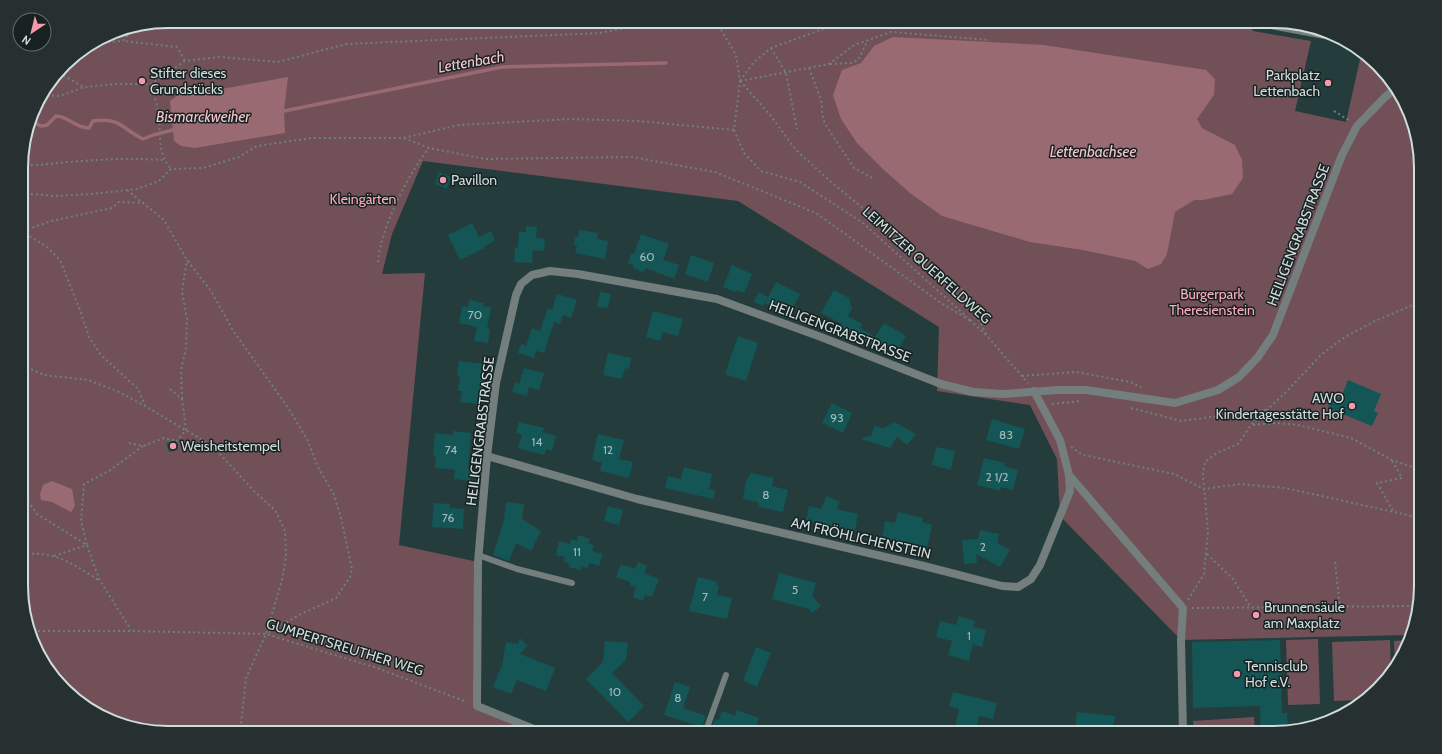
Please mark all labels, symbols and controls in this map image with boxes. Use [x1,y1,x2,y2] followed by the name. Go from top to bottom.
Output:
[12,12,52,52] north arrow
[19,32,33,48] text: N
[436,47,506,77] water label: Lettenbach
[150,64,227,98] place label: Stifter dieses Grundstücks
[1253,66,1320,100] place label: Parkplatz Lettenbach
[137,76,147,86] marker: Stifter dieses Grundstücks
[1323,78,1333,88] marker: Parkplatz Lettenbach
[156,108,251,126] water label: Bismarckweiher
[1050,143,1136,161] water label: Lettenbachsee
[1263,161,1333,308] street label: HEILIGENGRABSTRASSE
[451,171,497,189] place label: Pavillon
[438,175,448,185] marker: Pavillon
[330,190,397,208] park label: Kleingärten
[859,202,995,328] street label: LEIMITZER QUERFELDWEG
[639,249,655,264] house number: 60
[1169,285,1255,319] park label: Bürgerpark Theresienstein
[767,296,914,366] street label: HEILIGENGRABSTRASSE
[468,307,482,322] house number: 70
[462,355,498,507] street label: HEILIGENGRABSTRASSE
[1215,389,1344,423] place label: AWO Kindertagesstätte Hof
[1347,401,1357,411] marker: AWO Kindertagesstätte Hof
[830,410,844,425] house number: 93
[999,427,1013,442] house number: 83
[532,434,542,449] house number: 14
[181,437,281,455] place label: Weisheitstempel
[168,441,178,451] marker: Weisheitstempel
[445,442,457,457] house number: 74
[603,442,613,457] house number: 12
[985,469,1009,484] house number: 2 1/2
[762,487,770,502] house number: 8
[442,510,454,525] house number: 76
[789,513,933,563] street label: AM FRÖHLICHENSTEIN
[980,539,986,554] house number: 2
[573,544,581,559] house number: 11
[792,582,798,597] house number: 5
[702,589,708,604] house number: 7
[1264,598,1345,632] place label: Brunnensäule am Maxplatz
[1251,610,1261,620] marker: Brunnensäule am Maxplatz
[264,614,426,680] street label: GUMPERTSREUTHER WEG
[967,628,971,643] house number: 1
[1245,657,1308,691] place label: Tennisclub Hof e.V.
[1232,669,1242,679] marker: Tennisclub Hof e.V.
[609,684,621,699] house number: 10
[674,690,682,705] house number: 8

